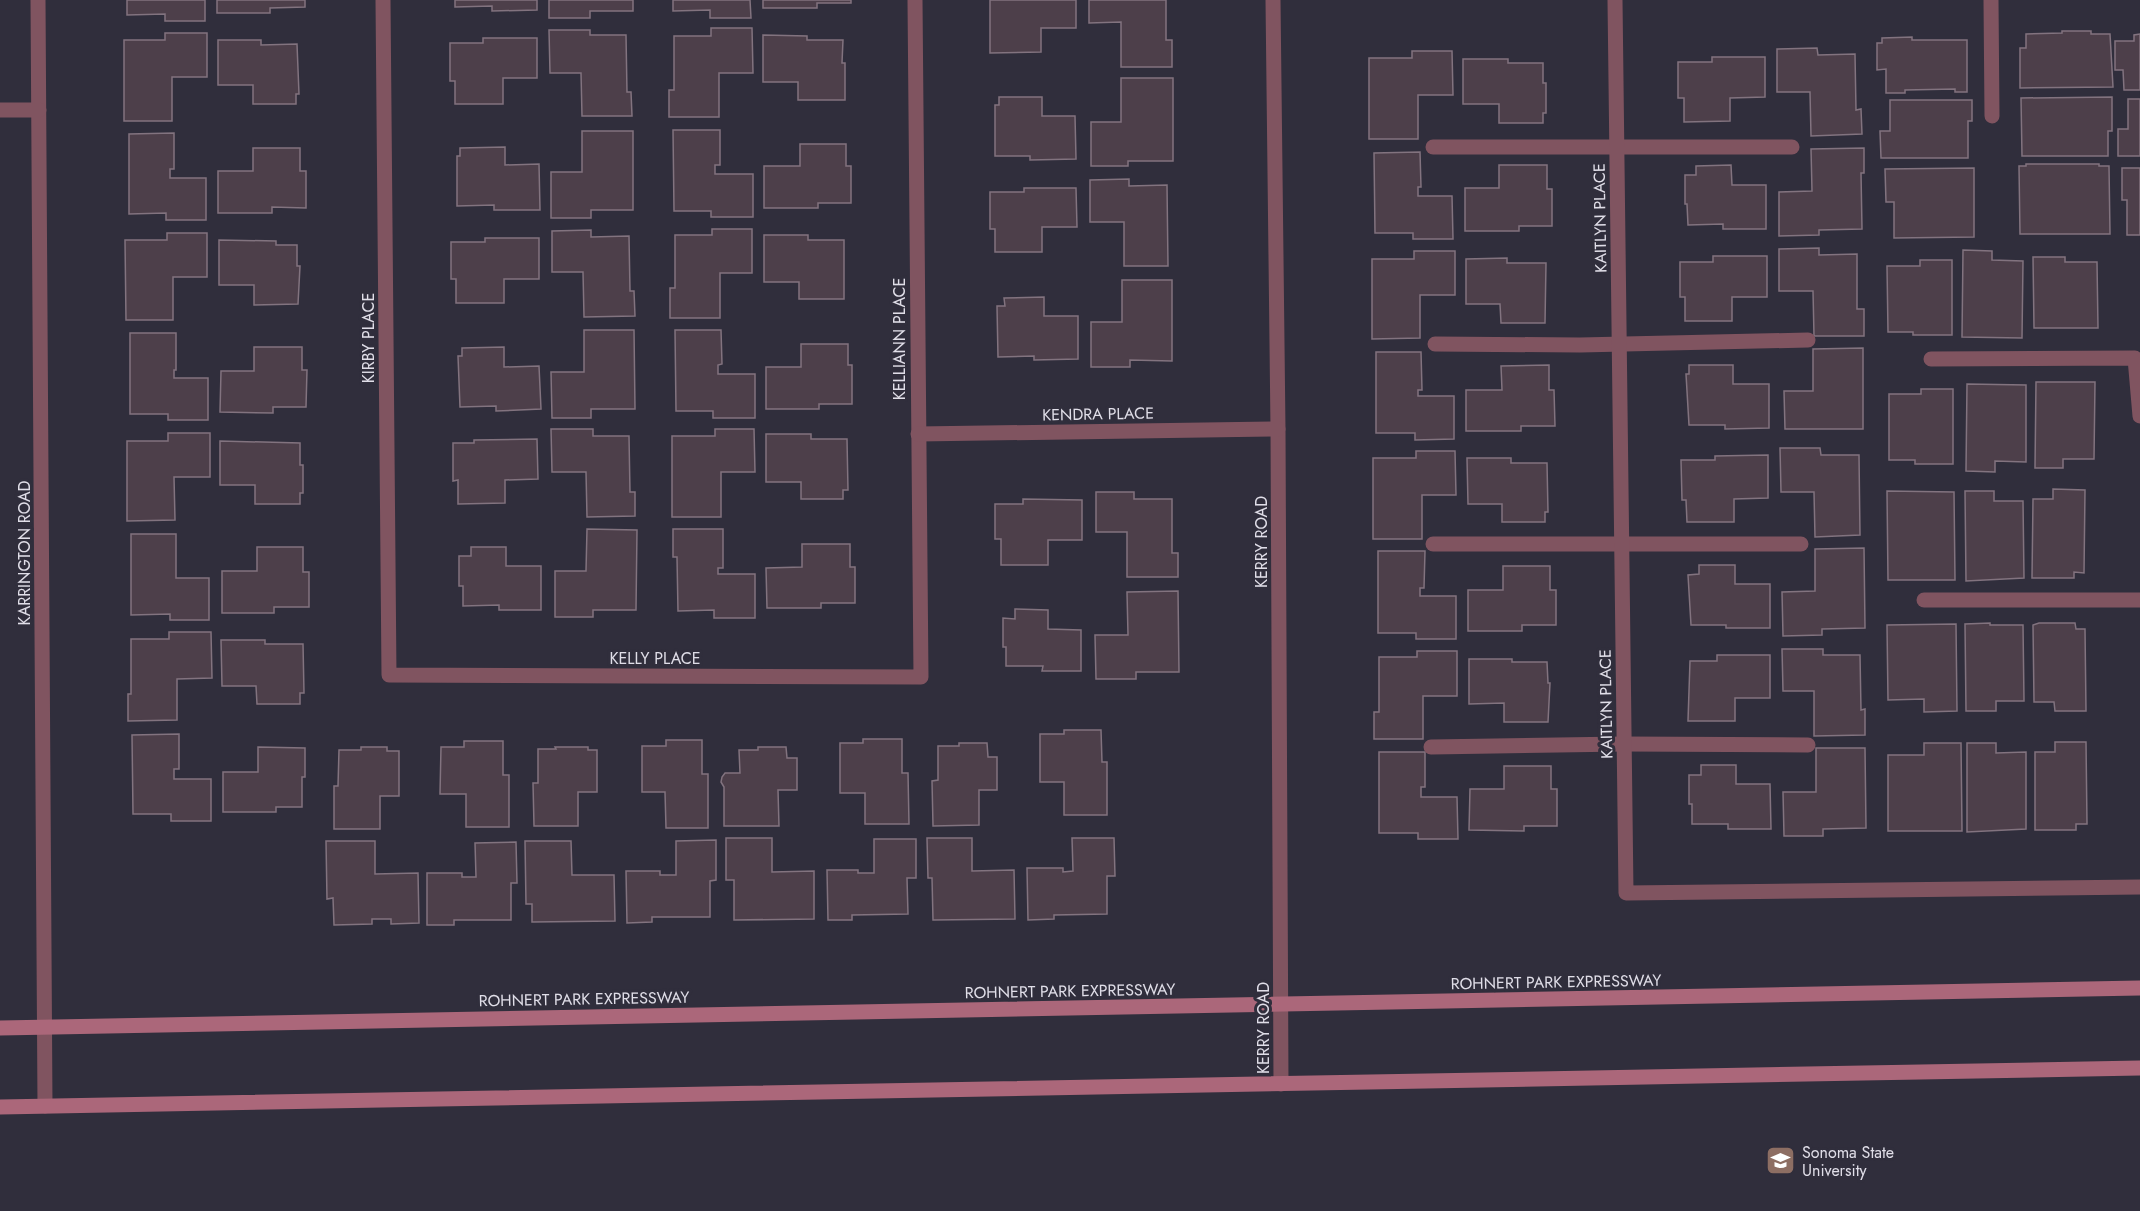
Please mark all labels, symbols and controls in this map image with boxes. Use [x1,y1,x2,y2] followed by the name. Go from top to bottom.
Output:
[1588,163,1612,273] street label: KAITLYN PLACE
[888,278,911,400] street label: KELLIANN PLACE
[357,293,380,383] street label: KIRBY PLACE
[1042,402,1154,426] street label: KENDRA PLACE
[13,480,36,625] street label: KARRINGTON ROAD
[1250,496,1273,588] street label: KERRY ROAD
[609,647,701,670] street label: KELLY PLACE
[1594,649,1618,759] street label: KAITLYN PLACE
[1450,969,1662,995] street label: ROHNERT PARK EXPRESSWAY
[964,978,1176,1004] street label: ROHNERT PARK EXPRESSWAY
[1252,982,1275,1074] street label: KERRY ROAD
[478,986,690,1012] street label: ROHNERT PARK EXPRESSWAY
[1802,1141,1894,1182] place label: Sonoma State University
[1765,1145,1797,1177] school or university icon: Sonoma State University

